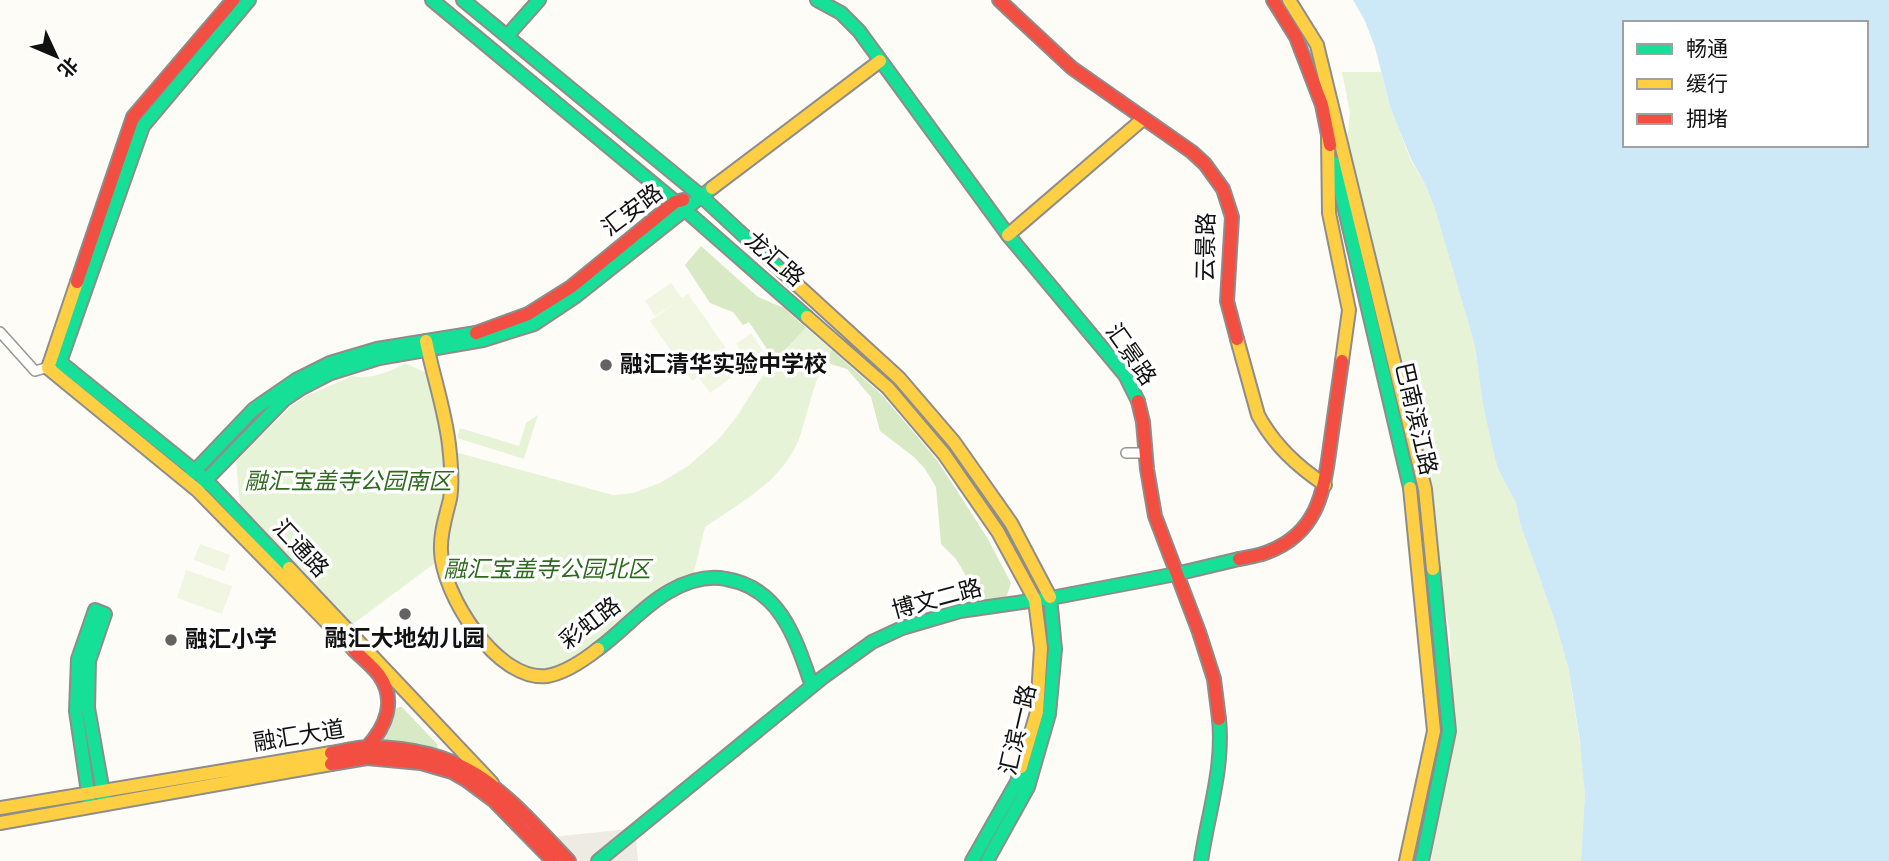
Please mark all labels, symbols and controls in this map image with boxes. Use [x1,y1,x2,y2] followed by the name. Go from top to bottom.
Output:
[21,21,91,91] north arrow
[1623,21,1868,147] legend
[1686,34,1728,66] text: 畅通
[50,50,84,84] text: 北
[1686,69,1728,101] text: 缓行
[1686,104,1728,136] text: 拥堵
[595,176,671,246] street label: 汇安路
[1189,212,1225,282] street label: 云景路
[736,224,812,296] street label: 龙汇路
[1096,317,1164,393] street label: 汇景路
[620,348,827,383] place label: 融汇清华实验中学校
[598,357,614,373] marker: 融汇清华实验中学校
[1385,359,1445,479] street label: 巴南滨江路
[245,465,455,500] park label: 融汇宝盖寺公园南区
[264,512,336,586] street label: 汇通路
[444,553,654,588] park label: 融汇宝盖寺公园北区
[888,571,986,629] street label: 博文二路
[553,589,629,659] street label: 彩虹路
[397,606,413,622] marker: 融汇大地幼儿园
[325,622,486,657] place label: 融汇大地幼儿园
[185,623,277,658] place label: 融汇小学
[163,632,179,648] marker: 融汇小学
[992,681,1046,779] street label: 汇滨一路
[251,713,347,761] street label: 融汇大道

